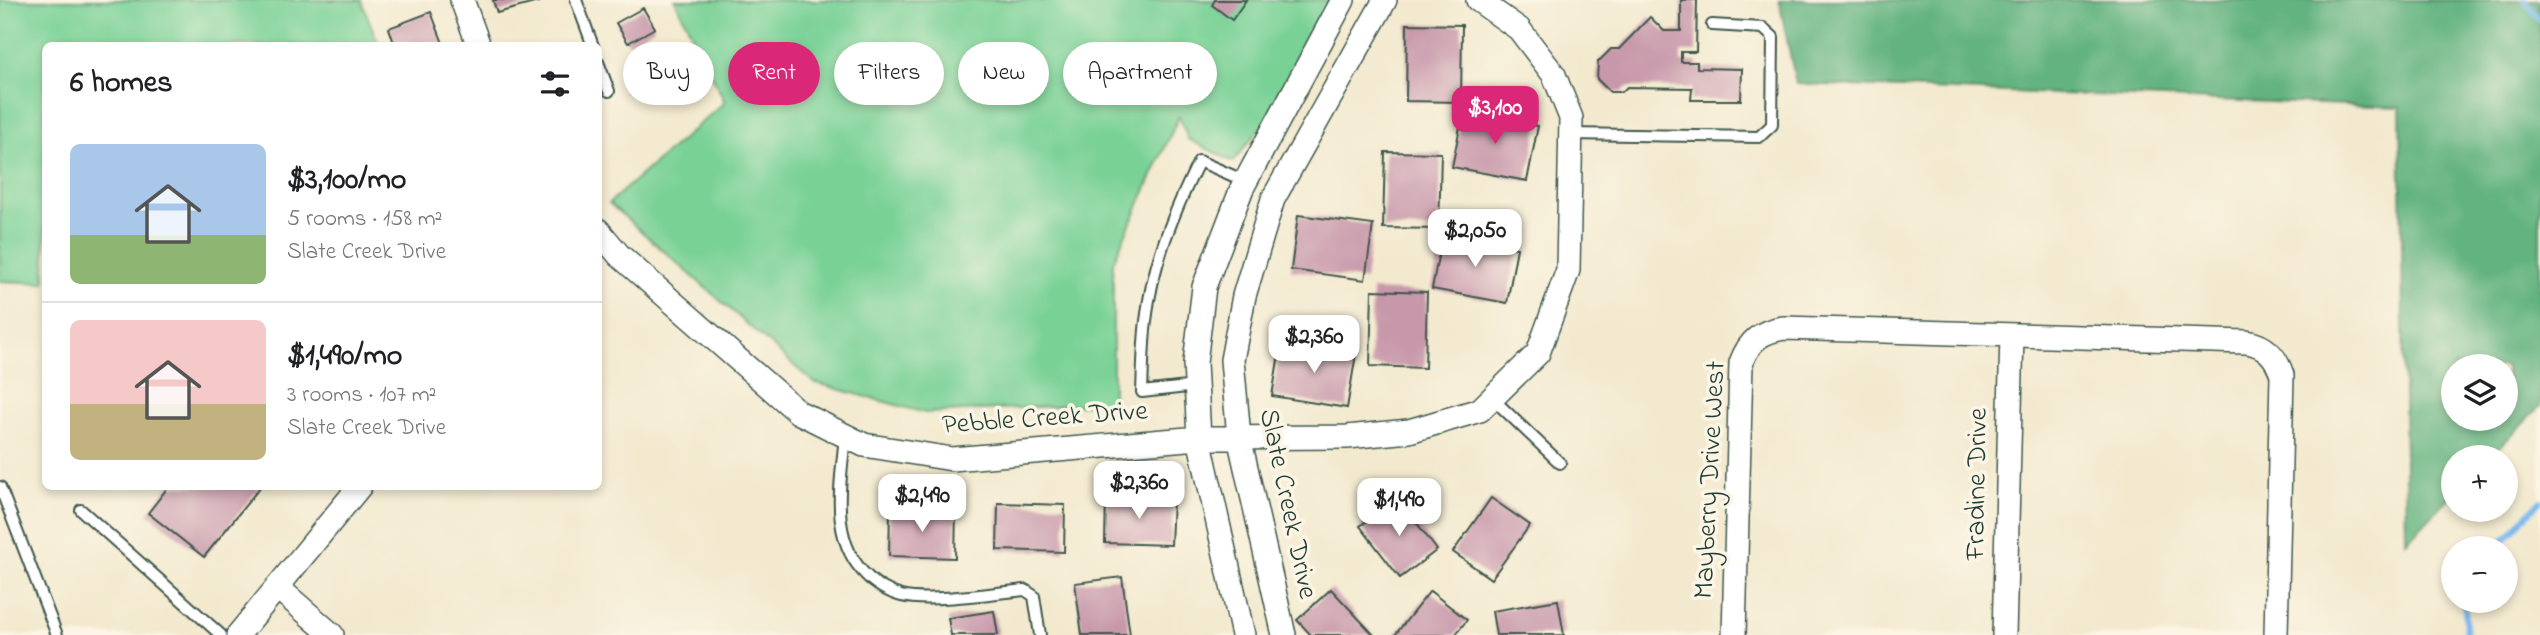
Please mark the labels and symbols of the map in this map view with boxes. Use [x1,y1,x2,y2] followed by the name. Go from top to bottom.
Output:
[1438,86,1552,146] pin: $3,100
[1418,210,1532,269] pin: $2,050
[1257,316,1371,375] pin: $2,360
[1684,360,1738,600] street label: Mayberry Drive West
[941,391,1150,447] street label: Pebble Creek Drive
[1247,405,1327,603] street label: Slate Creek Drive
[1956,407,2000,561] street label: Fradine Drive
[1082,462,1196,521] pin: $2,360
[865,475,979,534] pin: $2,490
[1342,478,1456,538] pin: $1,490

